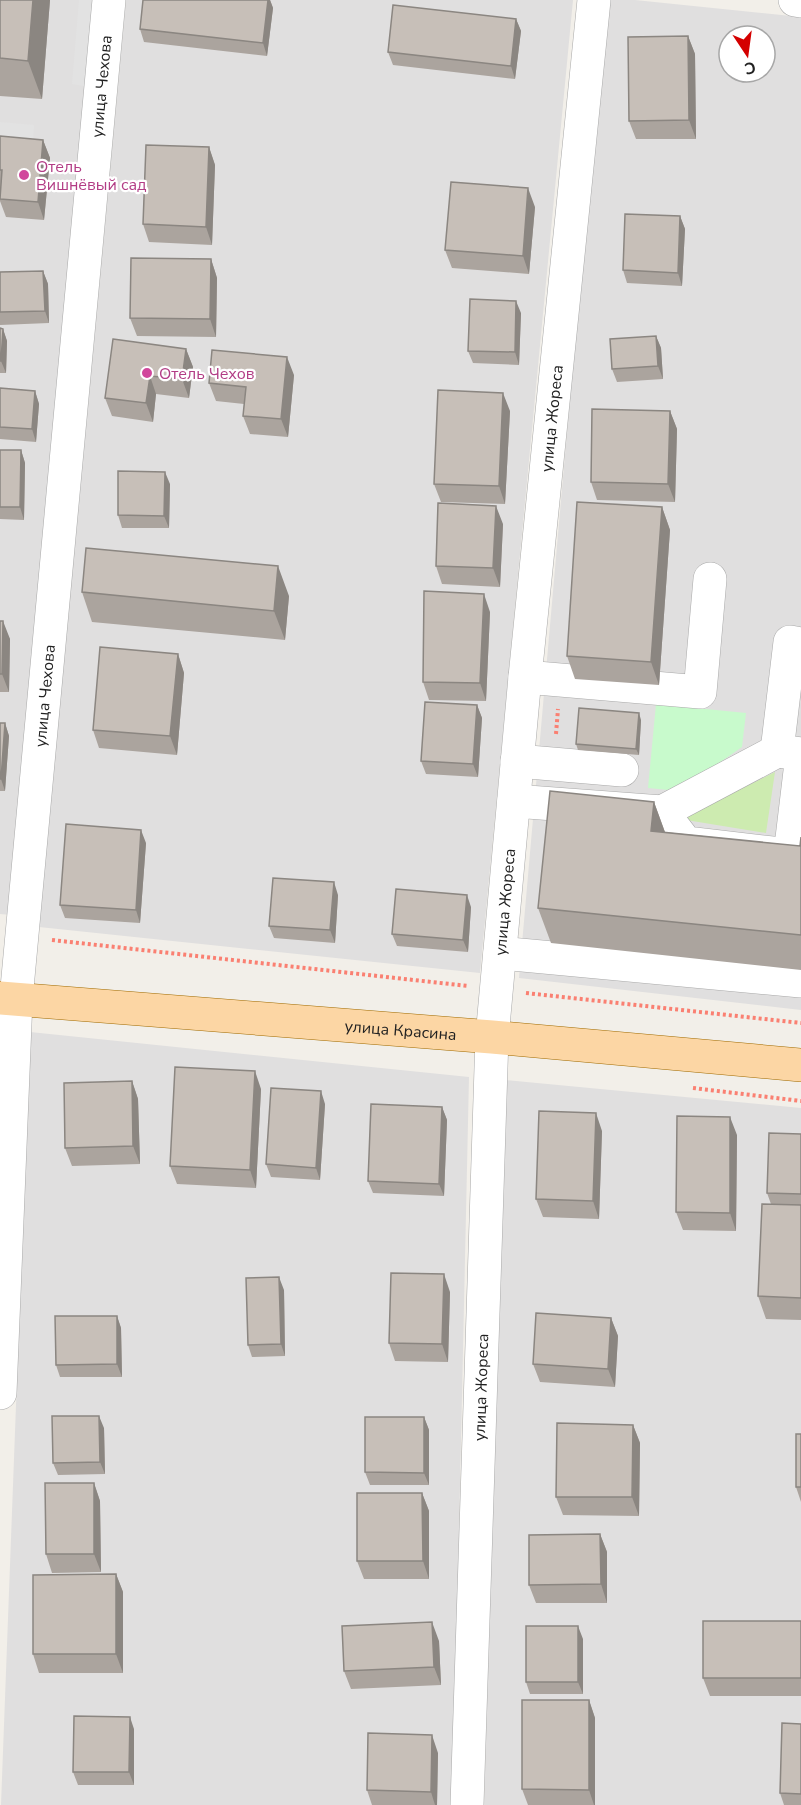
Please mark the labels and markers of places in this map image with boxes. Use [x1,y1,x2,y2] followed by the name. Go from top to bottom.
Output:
[36,156,147,196] place label: Отель Вишнёвый сад
[17,168,31,182] marker: Отель Вишнёвый сад
[159,363,255,385] place label: Отель Чехов
[140,366,154,380] marker: Отель Чехов

